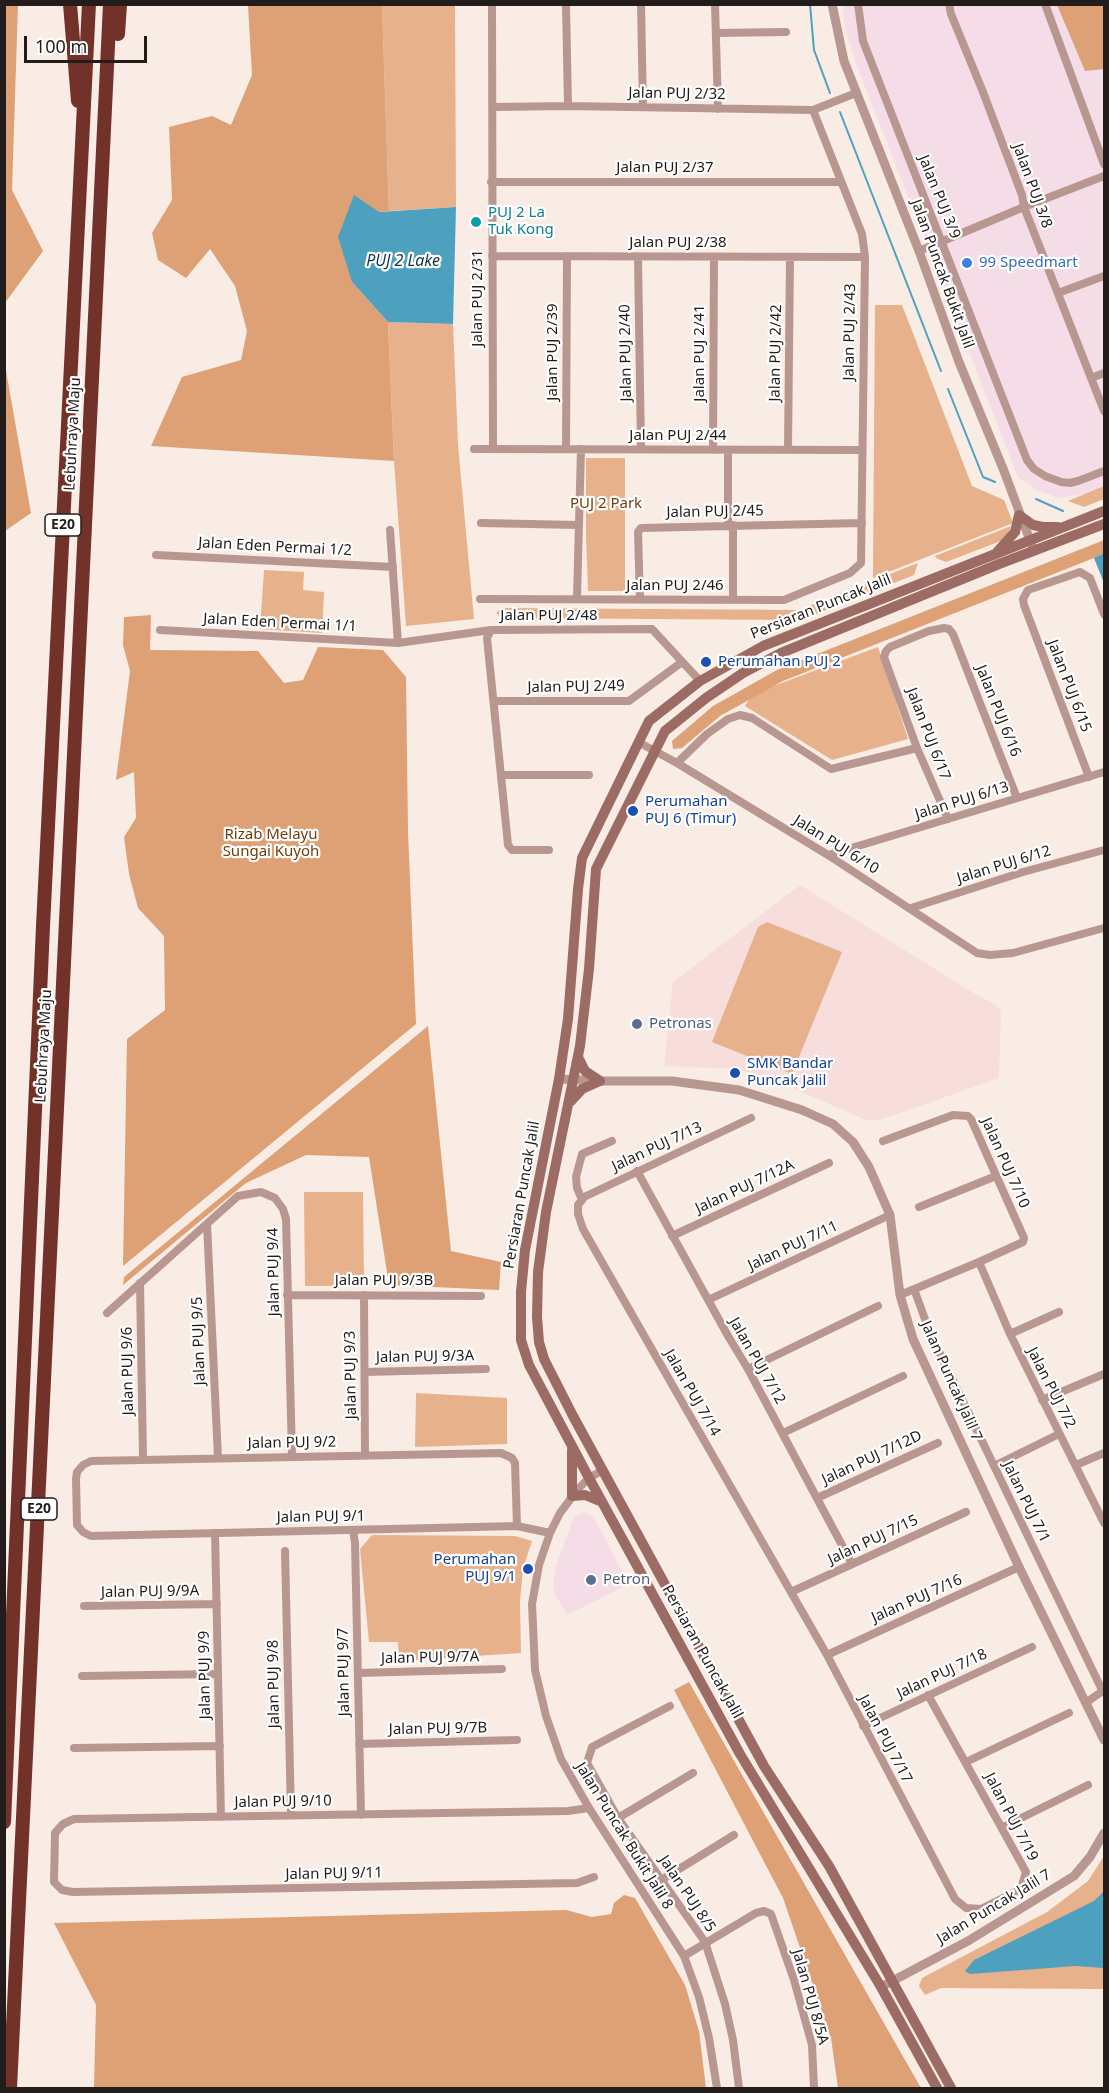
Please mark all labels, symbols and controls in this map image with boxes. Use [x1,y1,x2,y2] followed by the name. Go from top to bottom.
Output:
[27,24,150,62] scale bar
[35,34,87,58] text: 100 m
[628,84,726,104] street label: Jalan PUJ 2/32
[1008,141,1056,231] street label: Jalan PUJ 3/8
[914,152,964,242] street label: Jalan PUJ 3/9
[616,159,714,177] street label: Jalan PUJ 2/37
[907,197,977,351] street label: Jalan Puncak Bukit Jalil
[488,204,554,239] place label: PUJ 2 La Tuk Kong
[469,215,483,229] marker: PUJ 2 La Tuk Kong
[629,234,727,252] street label: Jalan PUJ 2/38
[469,249,487,347] street label: Jalan PUJ 2/31
[366,251,440,271] water label: PUJ 2 Lake
[979,254,1078,272] place label: 99 Speedmart
[960,256,974,270] marker: 99 Speedmart
[840,283,860,381] street label: Jalan PUJ 2/43
[544,303,562,401] street label: Jalan PUJ 2/39
[616,304,636,402] street label: Jalan PUJ 2/40
[691,304,709,402] street label: Jalan PUJ 2/41
[766,304,786,402] street label: Jalan PUJ 2/42
[61,377,85,491] street label: Lebuhraya Maju
[629,427,727,445] street label: Jalan PUJ 2/44
[570,495,642,513] park label: PUJ 2 Park
[666,502,764,522] street label: Jalan PUJ 2/45
[45,514,81,536] road number: E20
[198,534,352,560] street label: Jalan Eden Permai 1/2
[748,571,894,643] street label: Persiaran Puncak Jalil
[626,577,724,595] street label: Jalan PUJ 2/46
[500,607,598,625] street label: Jalan PUJ 2/48
[203,610,357,636] street label: Jalan Eden Permai 1/1
[1043,637,1095,735] street label: Jalan PUJ 6/15
[718,653,841,671] place label: Perumahan PUJ 2
[699,655,713,669] marker: Perumahan PUJ 2
[971,663,1025,759] street label: Jalan PUJ 6/16
[527,677,625,697] street label: Jalan PUJ 2/49
[902,685,954,783] street label: Jalan PUJ 6/17
[913,778,1011,824] street label: Jalan PUJ 6/13
[645,793,736,828] place label: Perumahan PUJ 6 (Timur)
[626,804,640,818] marker: Perumahan PUJ 6 (Timur)
[790,812,882,878] street label: Jalan PUJ 6/10
[223,826,319,861] park label: Rizab Melayu Sungai Kuyoh
[955,842,1053,888] street label: Jalan PUJ 6/12
[32,989,56,1103] street label: Lebuhraya Maju
[649,1015,712,1033] place label: Petronas
[630,1017,644,1031] marker: Petronas
[747,1055,833,1090] place label: SMK Bandar Puncak Jalil
[728,1066,742,1080] marker: SMK Bandar Puncak Jalil
[977,1115,1033,1211] street label: Jalan PUJ 7/10
[609,1118,705,1176] street label: Jalan PUJ 7/13
[500,1120,544,1270] street label: Persiaran Puncak Jalil
[693,1156,797,1218] street label: Jalan PUJ 7/12A
[745,1217,841,1275] street label: Jalan PUJ 7/11
[264,1227,284,1317] street label: Jalan PUJ 9/4
[335,1272,433,1290] street label: Jalan PUJ 9/3B
[188,1296,210,1386] street label: Jalan PUJ 9/5
[725,1314,789,1408] street label: Jalan PUJ 7/12
[916,1318,986,1444] street label: Jalan Puncak Jalil 7
[118,1326,138,1416] street label: Jalan PUJ 9/6
[341,1330,361,1420] street label: Jalan PUJ 9/3
[1023,1344,1079,1432] street label: Jalan PUJ 7/2
[660,1346,724,1440] street label: Jalan PUJ 7/14
[376,1347,474,1367] street label: Jalan PUJ 9/3A
[819,1427,925,1489] street label: Jalan PUJ 7/12D
[247,1433,337,1453] street label: Jalan PUJ 9/2
[998,1458,1054,1546] street label: Jalan PUJ 7/1
[21,1498,57,1520] road number: E20
[276,1507,366,1527] street label: Jalan PUJ 9/1
[825,1511,921,1569] street label: Jalan PUJ 7/15
[434,1551,516,1586] place label: Perumahan PUJ 9/1
[521,1562,535,1576] marker: Perumahan PUJ 9/1
[603,1571,650,1589] place label: Petron
[869,1571,965,1627] street label: Jalan PUJ 7/16
[584,1573,598,1587] marker: Petron
[101,1582,199,1602] street label: Jalan PUJ 9/9A
[658,1582,746,1722] street label: Persiaran Puncak Jalil
[334,1627,354,1717] street label: Jalan PUJ 9/7
[195,1630,215,1720] street label: Jalan PUJ 9/9
[264,1639,284,1729] street label: Jalan PUJ 9/8
[894,1645,990,1703] street label: Jalan PUJ 7/18
[381,1648,479,1668] street label: Jalan PUJ 9/7A
[854,1692,916,1786] street label: Jalan PUJ 7/17
[389,1719,487,1739] street label: Jalan PUJ 9/7B
[571,1759,677,1913] street label: Jalan Puncak Bukit Jalil 8
[980,1770,1042,1864] street label: Jalan PUJ 7/19
[234,1792,332,1812] street label: Jalan PUJ 9/10
[655,1852,719,1936] street label: Jalan PUJ 8/5
[285,1864,383,1884] street label: Jalan PUJ 9/11
[934,1866,1054,1948] street label: Jalan Puncak Jalil 7
[788,1947,832,2047] street label: Jalan PUJ 8/5A

